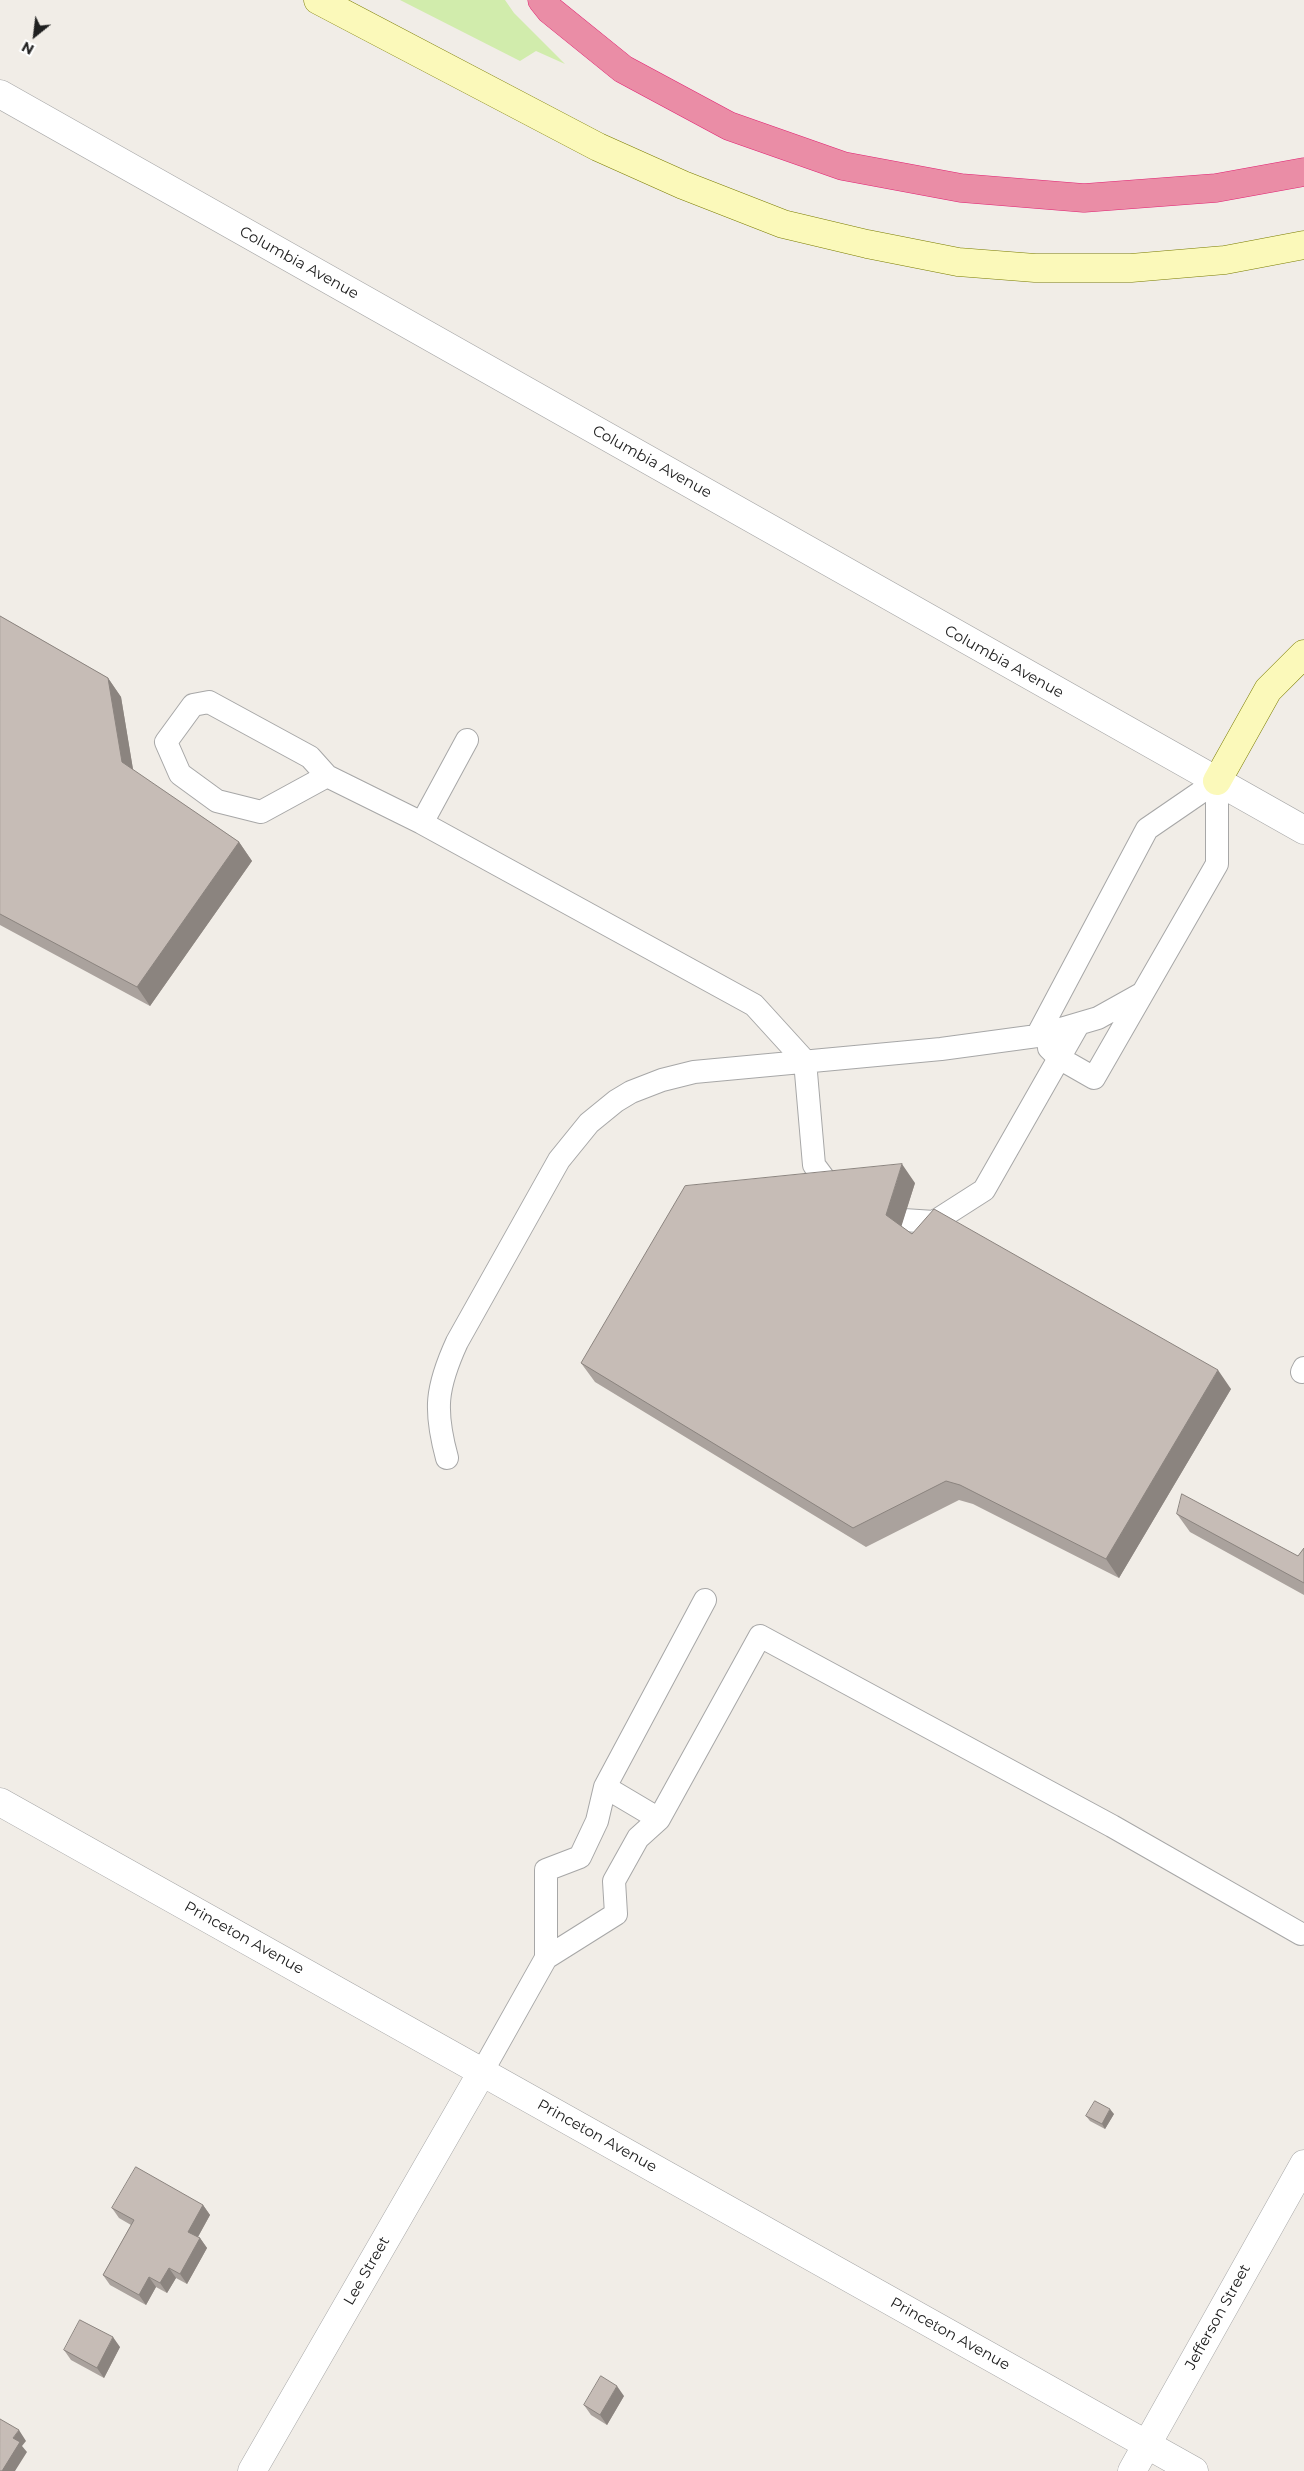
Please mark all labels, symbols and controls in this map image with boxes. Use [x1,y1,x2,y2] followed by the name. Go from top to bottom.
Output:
[10,10,60,60] north arrow
[18,38,37,59] text: N
[236,223,362,303] street label: Columbia Avenue
[589,422,715,502] street label: Columbia Avenue
[941,622,1067,702] street label: Columbia Avenue
[181,1898,307,1978] street label: Princeton Avenue
[534,2096,660,2176] street label: Princeton Avenue
[340,2234,394,2308] street label: Lee Street
[1182,2261,1254,2373] street label: Jefferson Street
[887,2294,1013,2374] street label: Princeton Avenue

